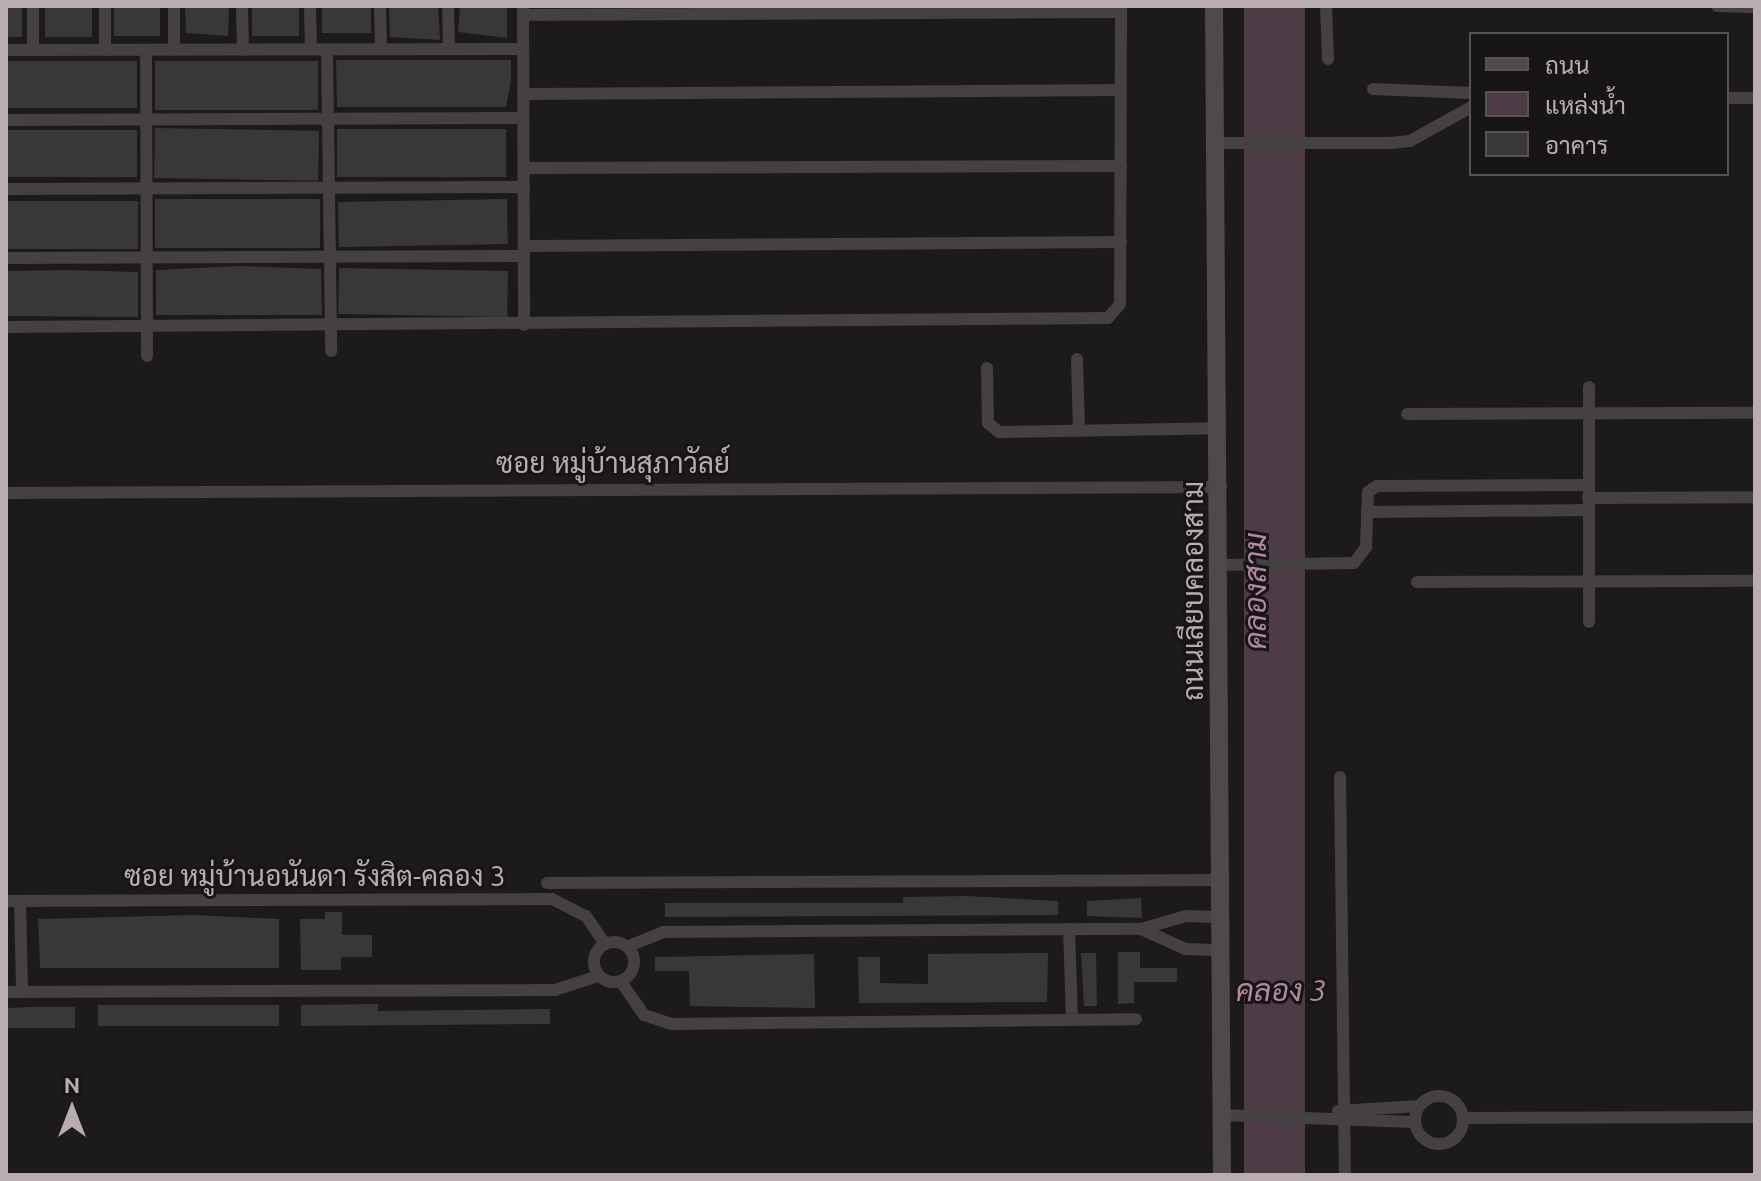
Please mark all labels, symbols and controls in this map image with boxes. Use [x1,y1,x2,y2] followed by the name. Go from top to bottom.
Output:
[1469,32,1729,176] legend
[1545,52,1590,79] text: ถนน
[1545,92,1626,119] text: แหล่งน้ำ
[1545,132,1608,159] text: อาคาร
[496,446,730,480] street label: ซอย หมู่บ้านสุภาวัลย์
[1176,481,1210,701] street label: ถนนเลียบคลองสาม
[1237,532,1273,650] water label: คลองสาม
[124,859,506,893] street label: ซอย หมู่บ้านอนันดา รังสิต-คลอง 3
[1236,972,1326,1008] water label: คลอง 3
[32,1069,112,1149] north arrow
[64,1072,80,1097] text: N

